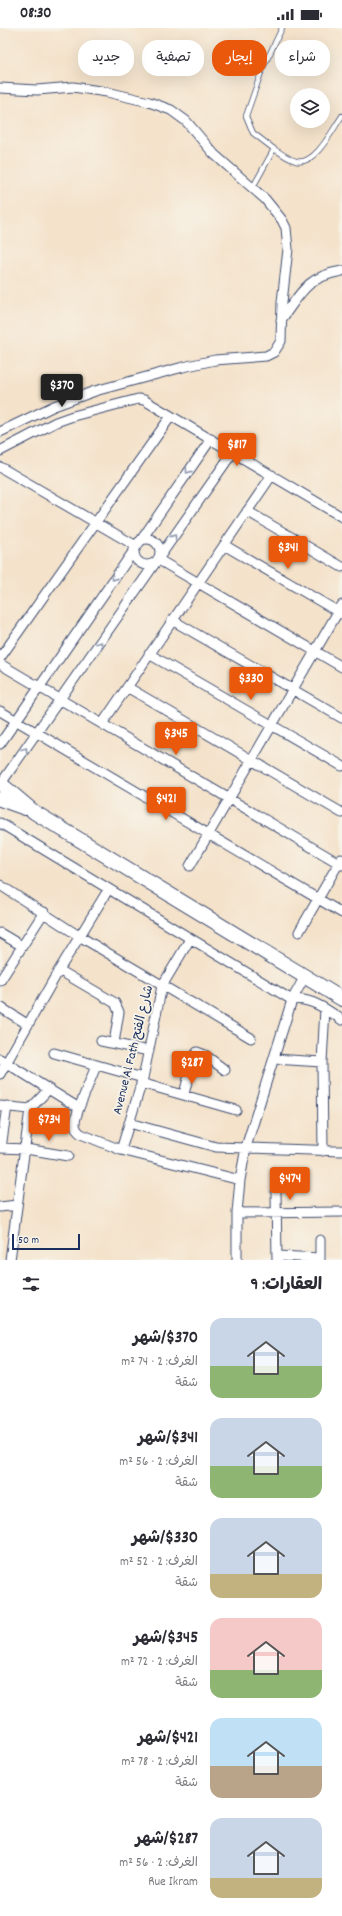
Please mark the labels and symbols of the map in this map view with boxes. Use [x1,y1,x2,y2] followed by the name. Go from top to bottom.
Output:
[38,374,86,408] pin: $370
[213,433,261,467] pin: $817
[186,467,193,474] one-way arrow
[169,534,177,541] one-way arrow
[264,536,312,570] pin: $341
[111,574,119,581] one-way arrow
[95,641,102,648] one-way arrow
[227,667,275,701] pin: $330
[152,722,200,756] pin: $345
[20,747,27,754] one-way arrow
[142,787,190,821] pin: $421
[109,983,159,1117] street label: Avenue Al Fath شارع الفتح
[168,1051,216,1085] pin: $287
[25,1108,73,1142] pin: $734
[266,1167,314,1201] pin: $474
[12,1232,80,1251] scale bar

